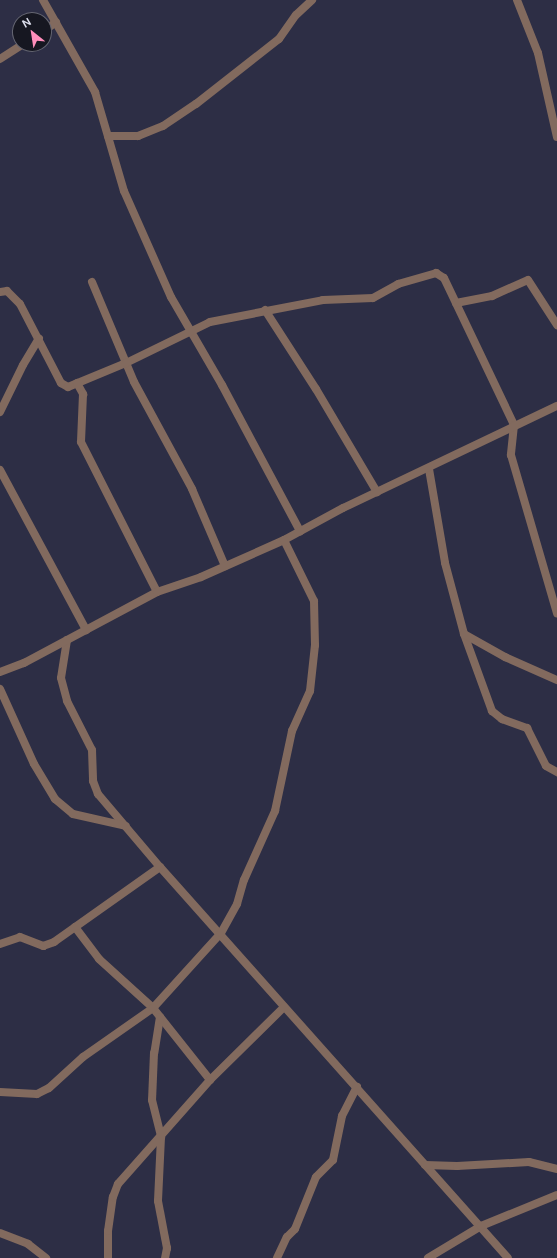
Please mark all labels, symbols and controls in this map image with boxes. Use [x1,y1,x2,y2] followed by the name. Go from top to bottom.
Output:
[12,12,52,52] north arrow
[20,14,33,31] text: N

